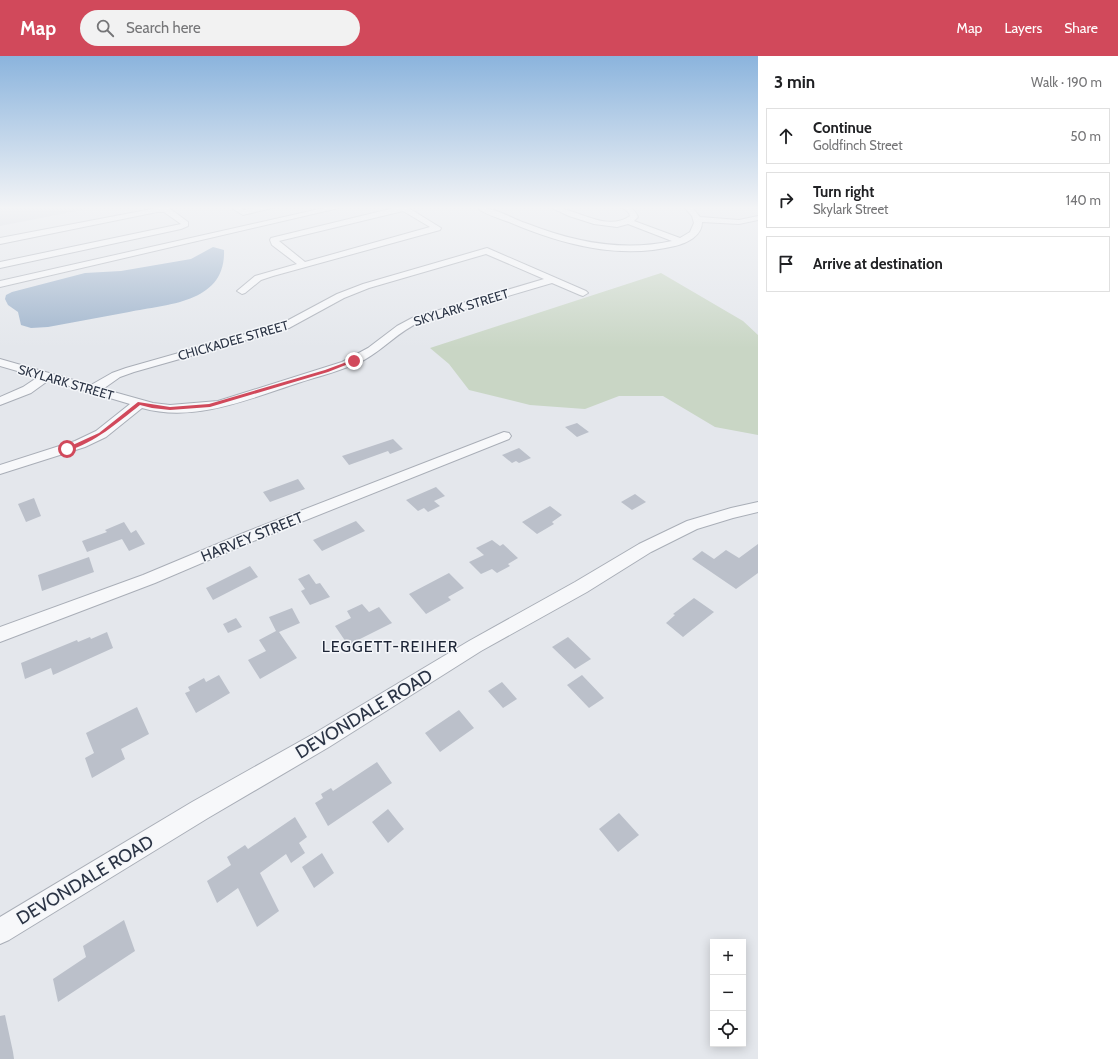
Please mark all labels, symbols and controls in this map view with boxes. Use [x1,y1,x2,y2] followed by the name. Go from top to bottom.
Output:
[80,10,360,46] search box
[20,17,56,40] text: Map
[94,17,116,39] icon: search
[126,19,201,37] text: Search here
[957,19,982,37] text: Map
[1004,19,1042,37] text: Layers
[1064,19,1098,37] text: Share
[774,72,815,92] text: 3 min
[1031,74,1102,90] text: Walk · 190 m
[813,119,872,137] text: Continue
[775,125,797,147] icon: ahead
[1071,128,1101,144] text: 50 m
[813,137,903,153] text: Goldfinch Street
[813,183,874,201] text: Turn right
[775,189,797,211] icon: right
[1066,192,1101,208] text: 140 m
[813,201,888,217] text: Skylark Street
[775,253,797,275] icon: arrive
[813,255,943,273] text: Arrive at destination
[411,285,511,329] street label: SKYLARK STREET
[176,317,290,363] street label: CHICKADEE STREET
[345,352,363,370] route end
[16,361,116,403] street label: SKYLARK STREET
[58,440,76,458] route start
[198,508,306,566] street label: HARVEY STREET
[322,637,458,656] district label: LEGGETT-REIHER
[291,664,437,764] street label: DEVONDALE ROAD
[12,830,158,930] street label: DEVONDALE ROAD
[710,939,746,1047] map controls
[710,939,746,975] button: +
[710,975,746,1011] button: −
[710,1011,746,1047] button: locate

